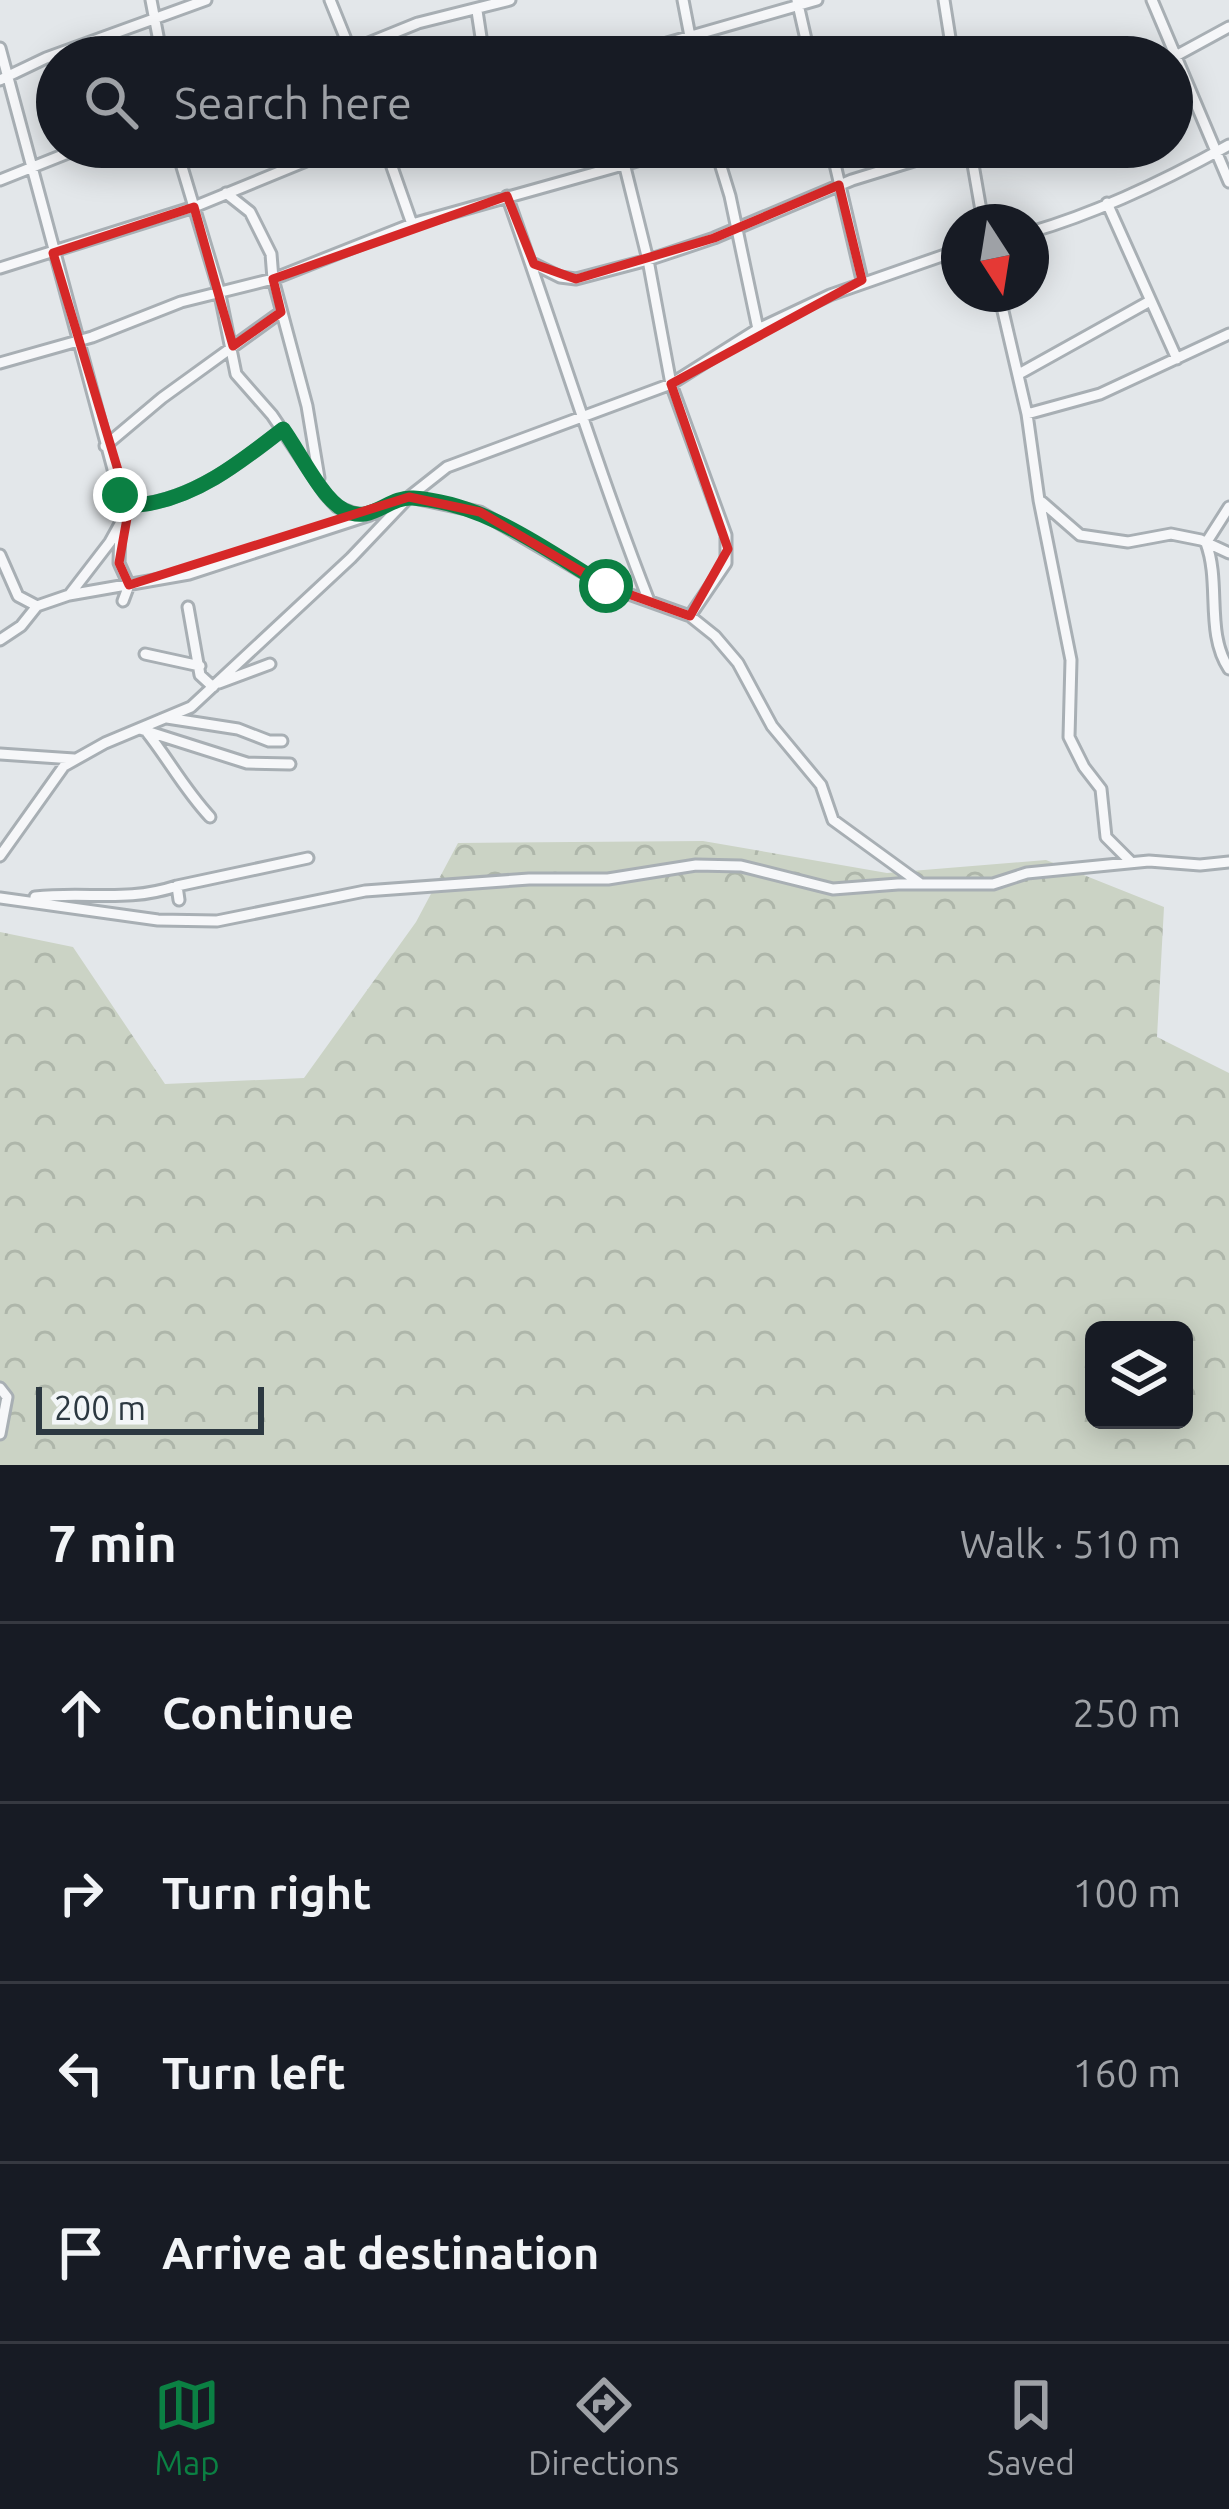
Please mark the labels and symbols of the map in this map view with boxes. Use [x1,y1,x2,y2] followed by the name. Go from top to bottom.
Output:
[941,204,1049,312] north arrow
[93,468,147,522] route end
[579,559,633,613] route start
[36,1381,264,1434] scale bar

